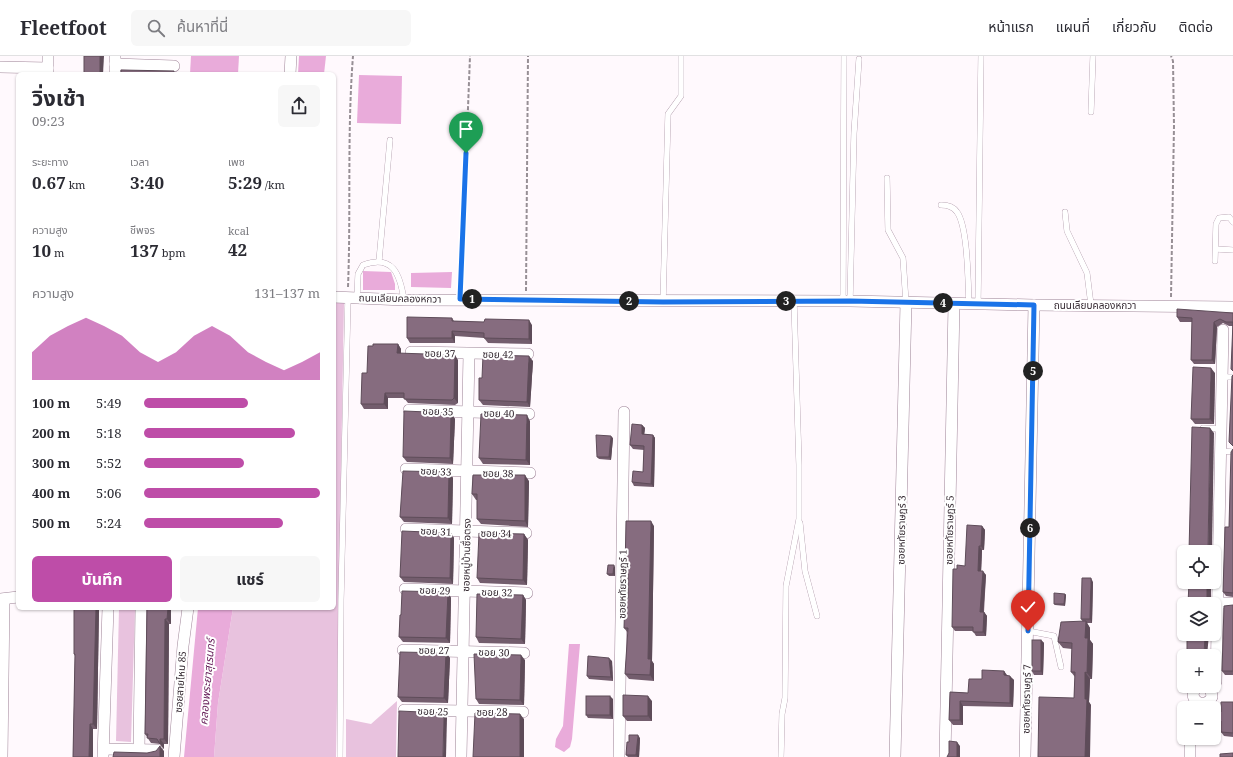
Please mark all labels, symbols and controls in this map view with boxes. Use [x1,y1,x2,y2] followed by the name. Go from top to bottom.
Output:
[131,10,411,46] search box
[20,15,107,41] text: Fleetfoot
[177,16,228,36] text: ค้นหาที่นี่
[145,17,167,39] icon: search
[988,17,1034,36] text: หน้าแรก
[1056,17,1090,36] text: แผนที่
[1112,17,1157,36] text: เกี่ยวกับ
[1179,17,1213,36] text: ติดต่อ
[32,82,85,112] text: วิ่งเช้า
[278,85,320,127] button: share
[32,112,65,130] text: 09:23
[449,112,483,153] pin
[455,118,477,140] icon: arrive
[32,154,68,169] text: ระยะทาง
[130,154,149,169] text: เวลา
[228,154,245,169] text: เพซ
[32,171,66,194] text: 0.67
[130,171,164,194] text: 3:40
[228,171,262,194] text: 5:29
[66,177,86,192] text: km
[262,177,285,192] text: /km
[32,222,68,237] text: ความสูง
[130,222,155,237] text: ชีพจร
[228,223,249,238] text: kcal
[228,238,247,261] text: 42
[32,239,51,262] text: 10
[130,239,159,262] text: 137
[51,245,64,260] text: m
[159,245,186,260] text: bpm
[32,284,74,302] text: ความสูง
[254,284,320,302] text: 131–137 m
[462,289,482,309] pin: 1
[359,290,441,306] street label: ถนนเลียบคลองหกวา
[469,291,475,306] text: 1
[619,291,639,311] pin: 2
[776,291,796,311] pin: 3
[626,293,632,308] text: 2
[783,293,789,308] text: 3
[933,293,953,313] pin: 4
[940,295,946,310] text: 4
[1054,298,1136,312] street label: ถนนเลียบคลองหกวา
[424,346,456,360] street label: ซอย 37
[482,347,514,361] street label: ซอย 42
[1023,361,1043,381] pin: 5
[1030,363,1036,378] text: 5
[32,394,70,412] text: 100 m
[96,394,122,412] text: 5:49
[422,403,454,419] street label: ซอย 35
[483,406,515,420] street label: ซอย 40
[32,424,70,442] text: 200 m
[96,424,122,442] text: 5:18
[32,454,70,472] text: 300 m
[96,454,122,472] text: 5:52
[420,463,452,479] street label: ซอย 33
[482,466,514,480] street label: ซอย 38
[32,484,70,502] text: 400 m
[96,484,122,502] text: 5:06
[893,495,909,565] street label: ซอยหทัยราษฎร์ 3
[941,495,957,565] street label: ซอยหทัยราษฎร์ 5
[32,514,70,532] text: 500 m
[96,514,122,532] text: 5:24
[458,518,474,592] street label: ซอยหมู่บ้านซื่อตรง
[1020,518,1040,538] pin: 6
[1027,520,1033,535] text: 6
[420,523,452,539] street label: ซอย 31
[480,526,512,540] street label: ซอย 34
[1177,545,1221,745] map controls
[1177,545,1221,589] button: locate
[614,549,630,619] street label: ซอยหทัยราษฎร์ 1
[32,556,172,602] button: บันทึก
[180,556,320,602] button: แชร์
[419,582,451,598] street label: ซอย 29
[481,584,513,600] street label: ซอย 32
[1011,590,1045,631] pin
[1017,596,1039,618] icon: check
[1177,597,1221,641] button: layers
[195,636,218,726] water label: คลองพระยาสุเรนทร์
[418,643,450,657] street label: ซอย 27
[478,644,510,660] street label: ซอย 30
[1177,649,1221,693] button: +
[171,651,189,713] street label: ซอยสายไหม 85
[1018,664,1034,734] street label: ซอยหทัยราษฎร์ 7
[1177,701,1221,745] button: −
[417,703,449,719] street label: ซอย 25
[476,705,508,719] street label: ซอย 28

